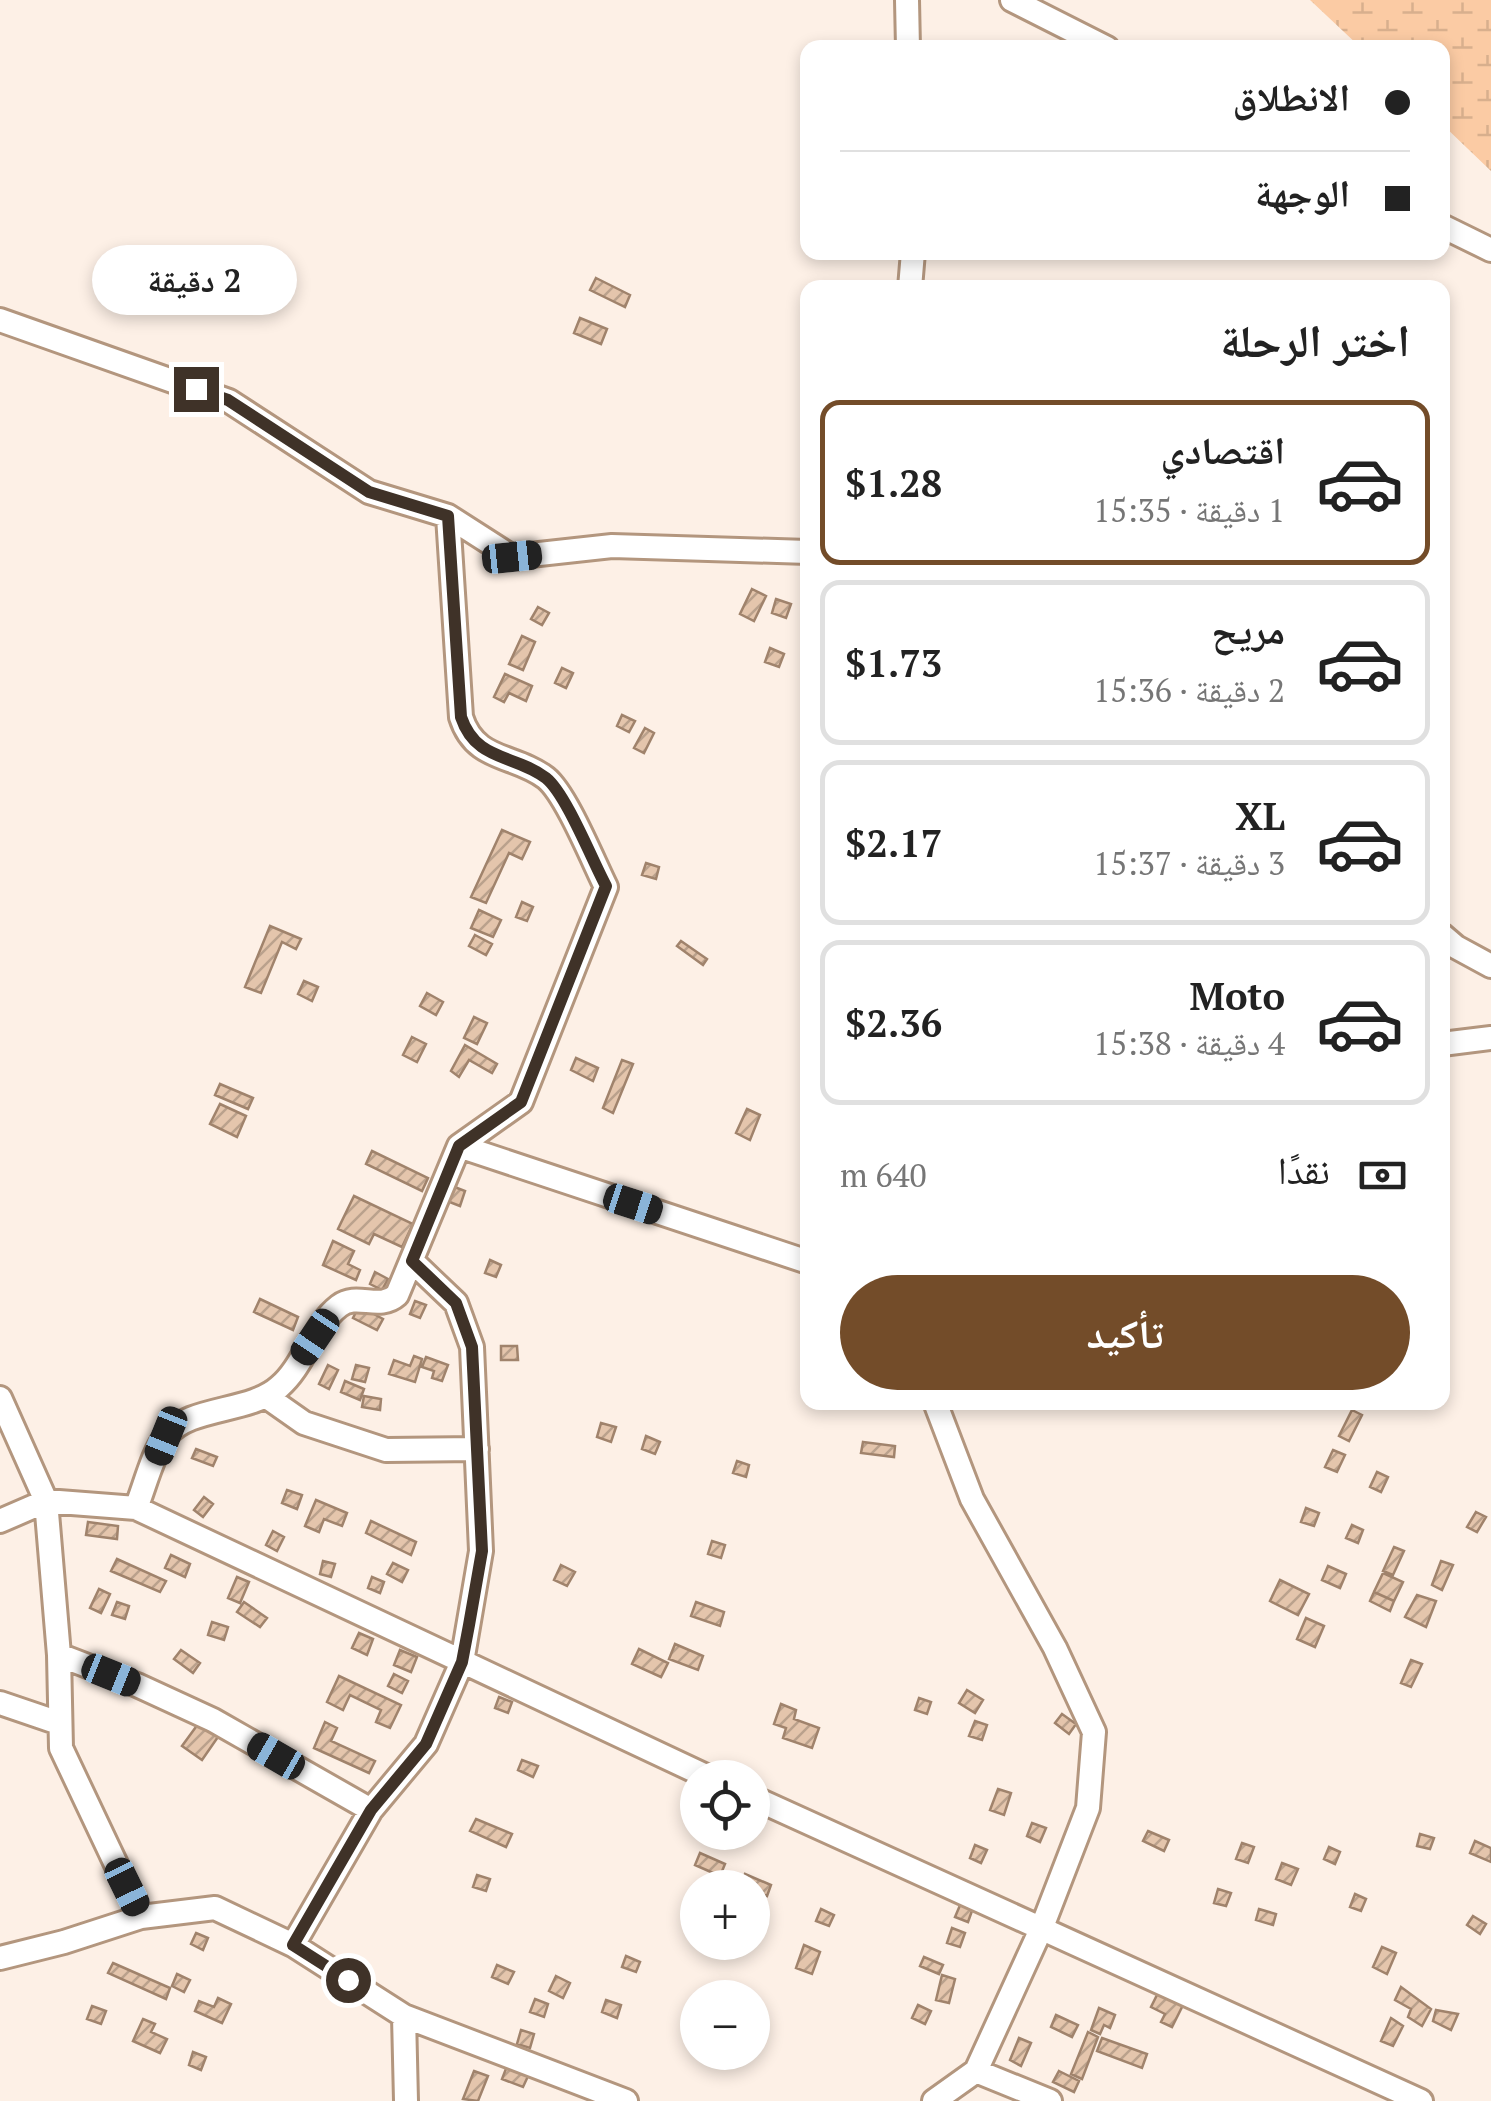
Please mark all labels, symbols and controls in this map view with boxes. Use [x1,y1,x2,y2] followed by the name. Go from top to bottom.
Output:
[1232,72,1350,122] text: الانطلاق
[1255,168,1350,218] text: الوجهة
[94,244,298,314] callout: 2 دقيقة
[148,259,241,301] text: 2 دقيقة
[1220,310,1410,370] text: اختر الرحلة
[174,367,219,412] route end
[1161,425,1285,475] text: اقتصادي
[1315,438,1405,528] icon: car
[845,458,942,508] text: $1.28
[1093,489,1285,531] text: 1 دقيقة · 15:35
[481,539,543,575] car
[1211,605,1285,655] text: مريح
[1315,618,1405,708] icon: car
[845,638,942,688] text: $1.73
[1093,669,1285,711] text: 2 دقيقة · 15:36
[1235,791,1285,841] text: XL
[1315,798,1405,888] icon: car
[845,818,942,868] text: $2.17
[1093,842,1285,884] text: 3 دقيقة · 15:37
[1190,971,1285,1021] text: Moto
[1315,978,1405,1068] icon: car
[845,998,942,1048] text: $2.36
[1093,1022,1285,1064] text: 4 دقيقة · 15:38
[1278,1145,1330,1195] text: نقدًا
[1355,1148,1410,1203] icon: cash
[840,1154,927,1196] text: 640 m
[600,1180,666,1228] car
[840,1275,1410,1390] button: تأكيد
[286,1304,344,1370] car
[141,1403,191,1469] car
[78,1650,144,1700] car
[243,1728,309,1784] car
[680,1760,770,2070] map controls
[680,1760,770,1850] button: locate
[100,1853,154,1921] car
[680,1870,770,1960] button: +
[326,1958,371,2003] route start
[680,1980,770,2070] button: −

